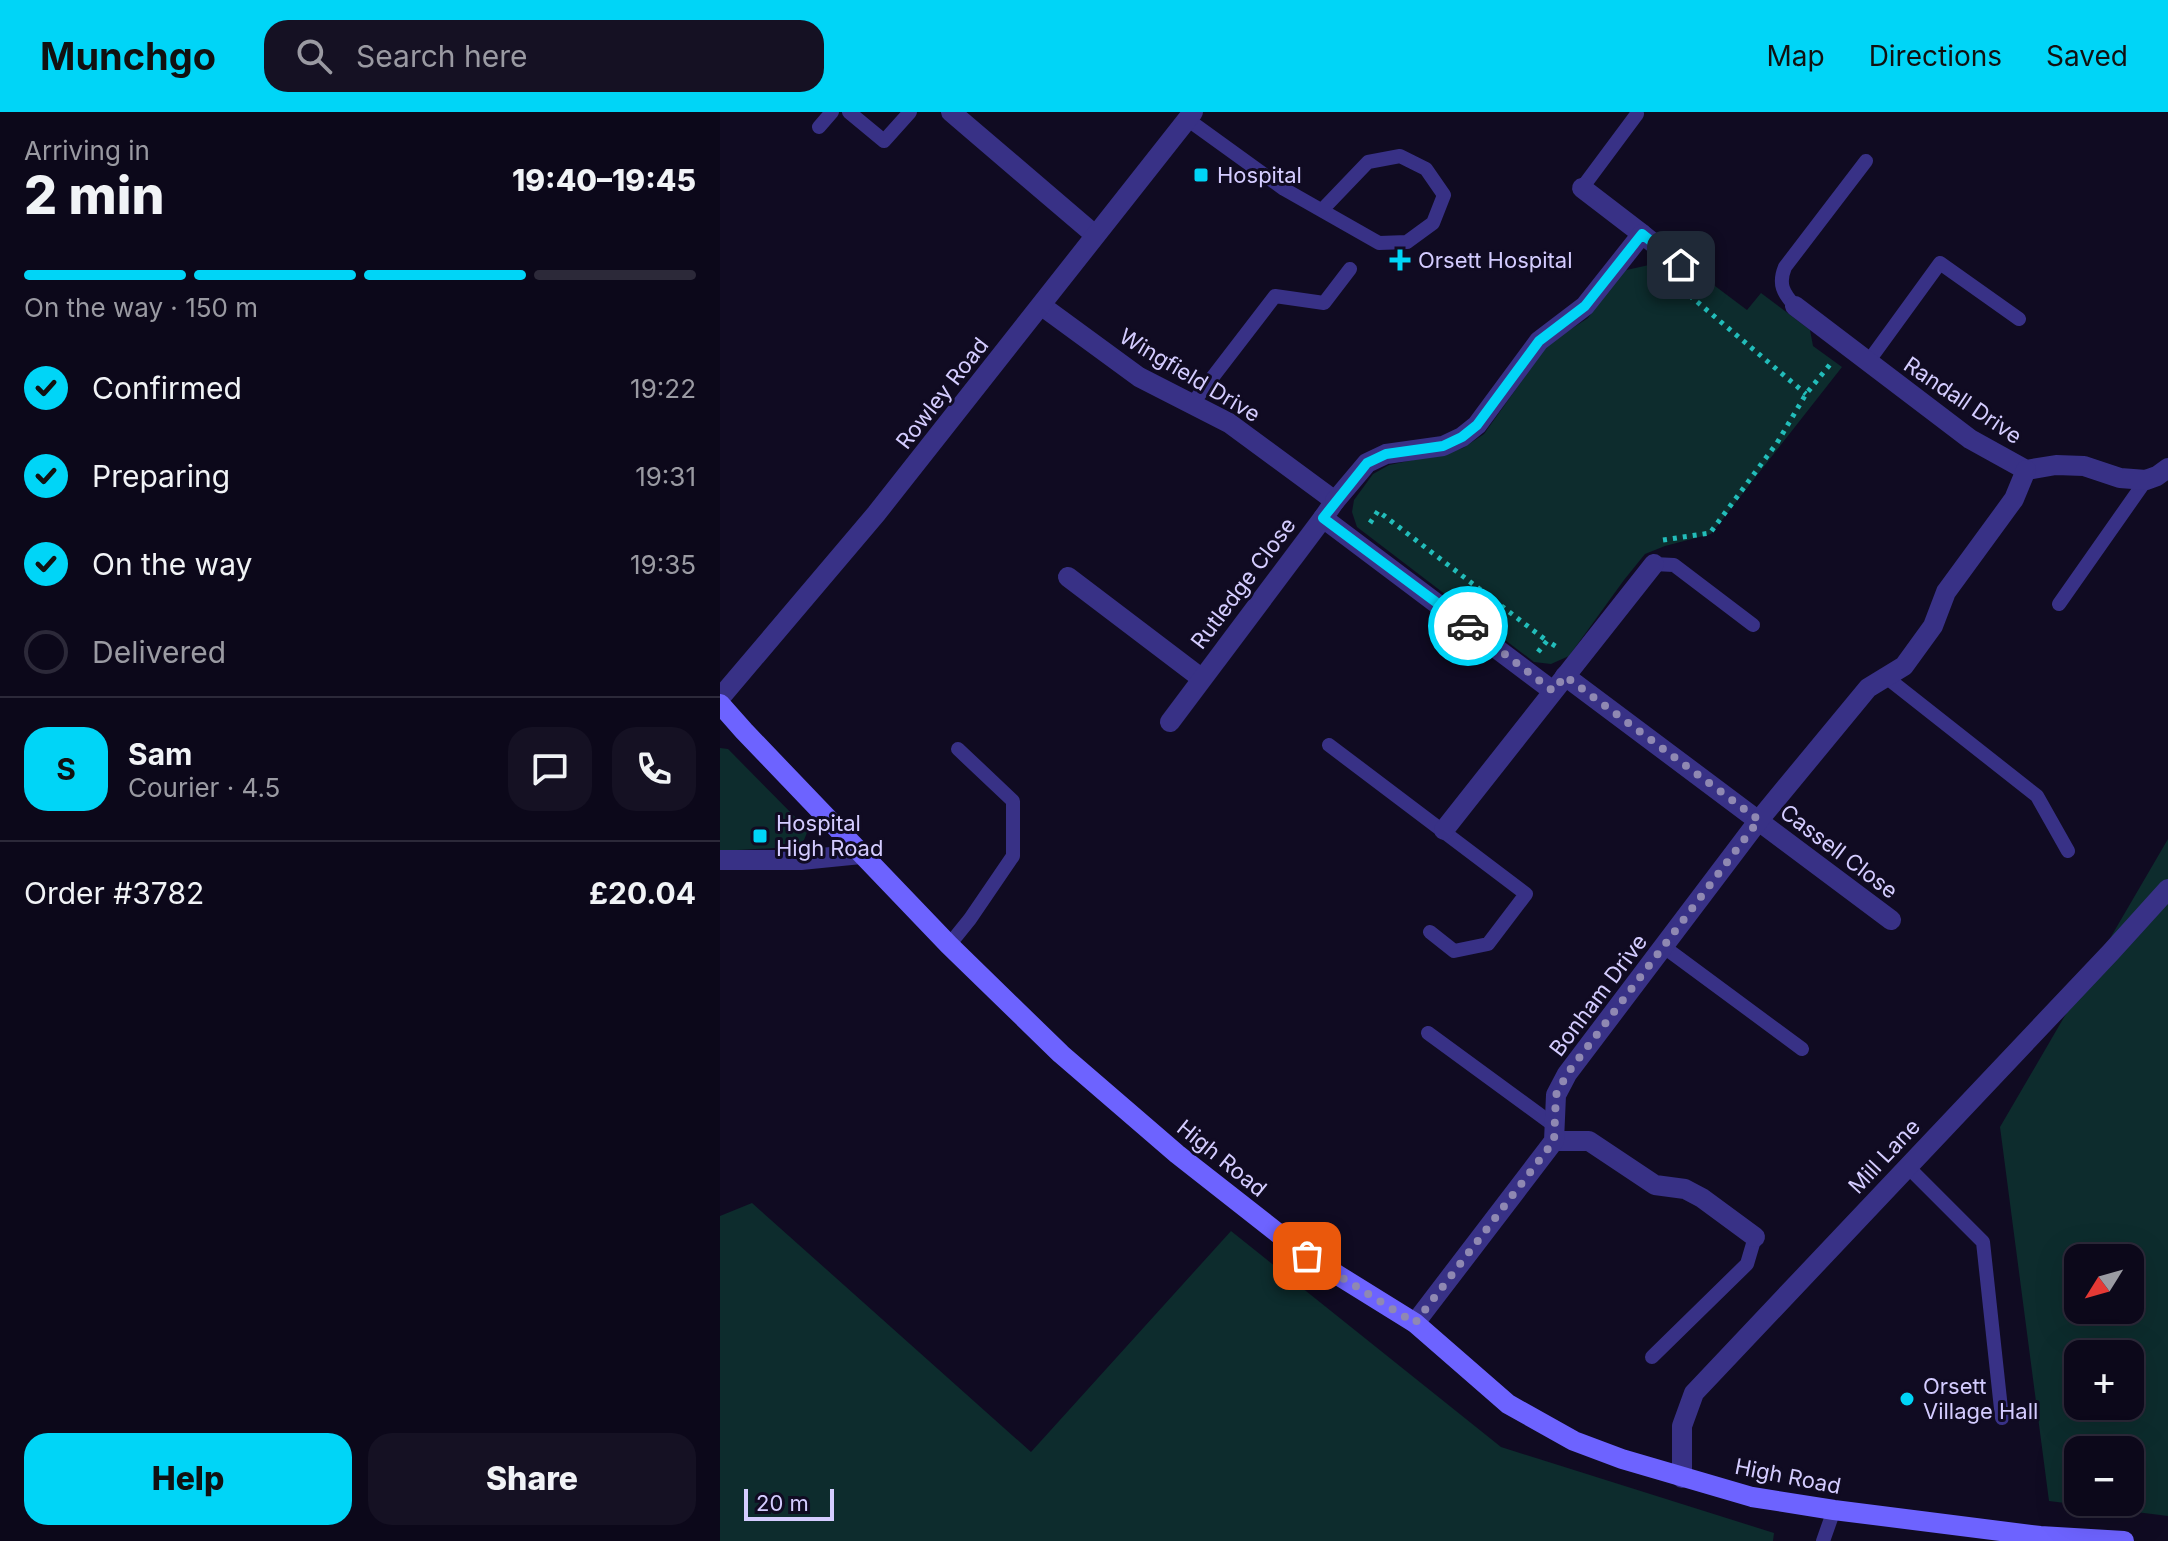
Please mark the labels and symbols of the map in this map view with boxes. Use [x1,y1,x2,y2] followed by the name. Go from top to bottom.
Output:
[1217,162,1302,188] place label: Hospital
[1192,166,1210,184] marker: Hospital
[1647,231,1715,299] pin
[1418,247,1573,273] place label: Orsett Hospital
[1389,249,1411,271] marker: Orsett Hospital
[1115,323,1265,427] street label: Wingfield Drive
[891,332,993,454] street label: Rowley Road
[1899,351,2027,449] street label: Randall Drive
[1185,512,1301,654] street label: Rutledge Close
[1428,586,1508,666] courier
[1775,798,1903,904] street label: Cassell Close
[776,810,883,861] place label: Hospital High Road
[751,827,769,845] marker: Hospital High Road
[1544,929,1652,1061] street label: Bonham Drive
[1843,1113,1925,1199] street label: Mill Lane
[1172,1114,1272,1202] street label: High Road
[1273,1222,1341,1290] pin
[2064,1244,2144,1324] north arrow
[1923,1373,2038,1424] place label: Orsett Village Hall
[1898,1390,1916,1408] marker: Orsett Village Hall
[1733,1453,1843,1499] street label: High Road
[744,1485,834,1521] scale bar

